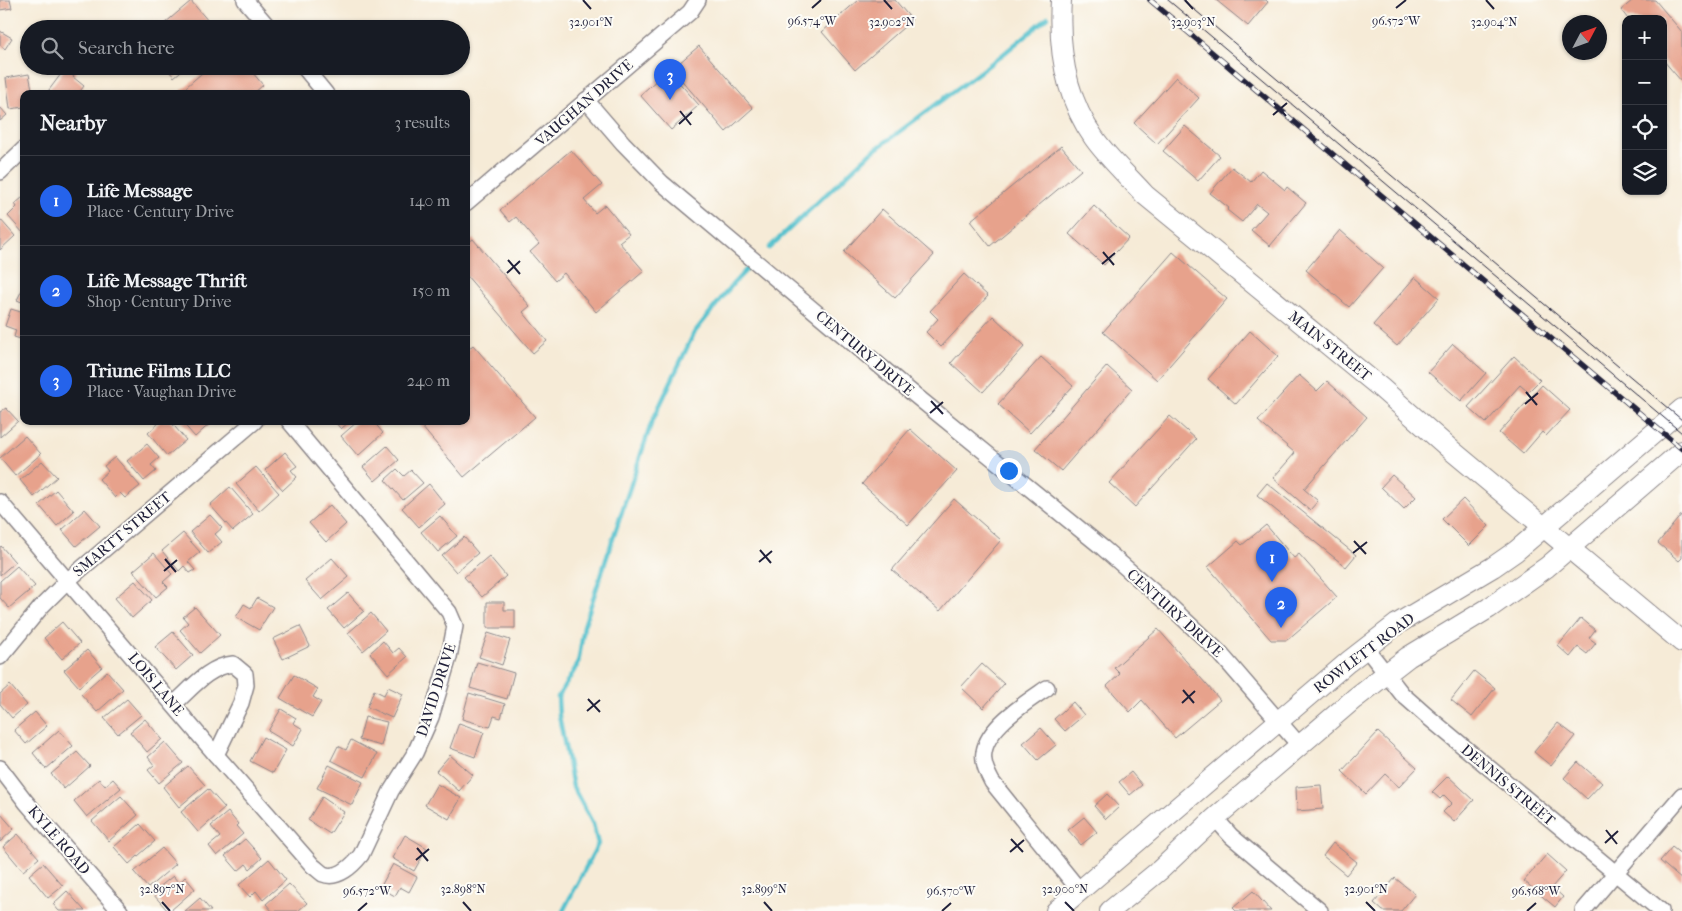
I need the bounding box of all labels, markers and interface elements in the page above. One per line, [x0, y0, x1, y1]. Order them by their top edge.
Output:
text: 96.574°W [788, 14, 837, 28]
text: 96.572°W [1372, 14, 1421, 28]
text: 32.901°N [569, 15, 613, 29]
text: 32.902°N [869, 15, 915, 29]
text: 32.903°N [1171, 15, 1215, 29]
text: 32.904°N [1471, 15, 1517, 29]
north arrow [1562, 15, 1607, 60]
map controls [1622, 15, 1667, 195]
button: + [1622, 15, 1667, 60]
search box [20, 20, 470, 75]
icon: search [38, 34, 66, 62]
text: Search here [78, 37, 174, 59]
street label: VAUGHAN DRIVE [531, 56, 637, 151]
pin: 3 [654, 59, 686, 100]
button: − [1622, 60, 1667, 105]
button: locate [1622, 105, 1667, 150]
text: Nearby [40, 111, 106, 135]
text: 3 results [394, 113, 450, 132]
button: layers [1622, 150, 1667, 195]
text: Life Message [87, 180, 192, 202]
text: 1 [53, 191, 59, 210]
text: 140 m [409, 191, 450, 210]
text: Place · Century Drive [87, 202, 234, 221]
text: Life Message Thrift [87, 270, 247, 292]
text: 2 [52, 281, 60, 300]
text: 150 m [412, 281, 450, 300]
text: Shop · Century Drive [87, 292, 232, 311]
street label: CENTURY DRIVE [812, 307, 918, 399]
street label: MAIN STREET [1285, 307, 1376, 385]
text: Triune Films LLC [87, 360, 231, 382]
text: 3 [53, 371, 59, 390]
text: 240 m [407, 371, 450, 390]
text: Place · Vaughan Drive [87, 382, 236, 401]
your location [996, 458, 1022, 484]
street label: SMARTT STREET [69, 487, 175, 580]
pin: 1 [1256, 541, 1288, 582]
street label: CENTURY DRIVE [1123, 565, 1227, 661]
pin: 2 [1265, 587, 1297, 628]
street label: ROWLETT ROAD [1310, 609, 1418, 697]
street label: DAVID DRIVE [412, 641, 460, 739]
street label: LOIS LANE [124, 649, 188, 719]
street label: DENNIS STREET [1457, 740, 1559, 830]
street label: KYLE ROAD [24, 802, 94, 878]
text: 32.897°N [140, 882, 185, 896]
text: 32.898°N [440, 882, 486, 896]
text: 32.899°N [741, 882, 787, 896]
text: 32.900°N [1042, 882, 1088, 896]
text: 32.901°N [1344, 882, 1388, 896]
text: 96.572°W [343, 884, 392, 898]
text: 96.570°W [927, 884, 976, 898]
text: 96.568°W [1512, 884, 1561, 898]

